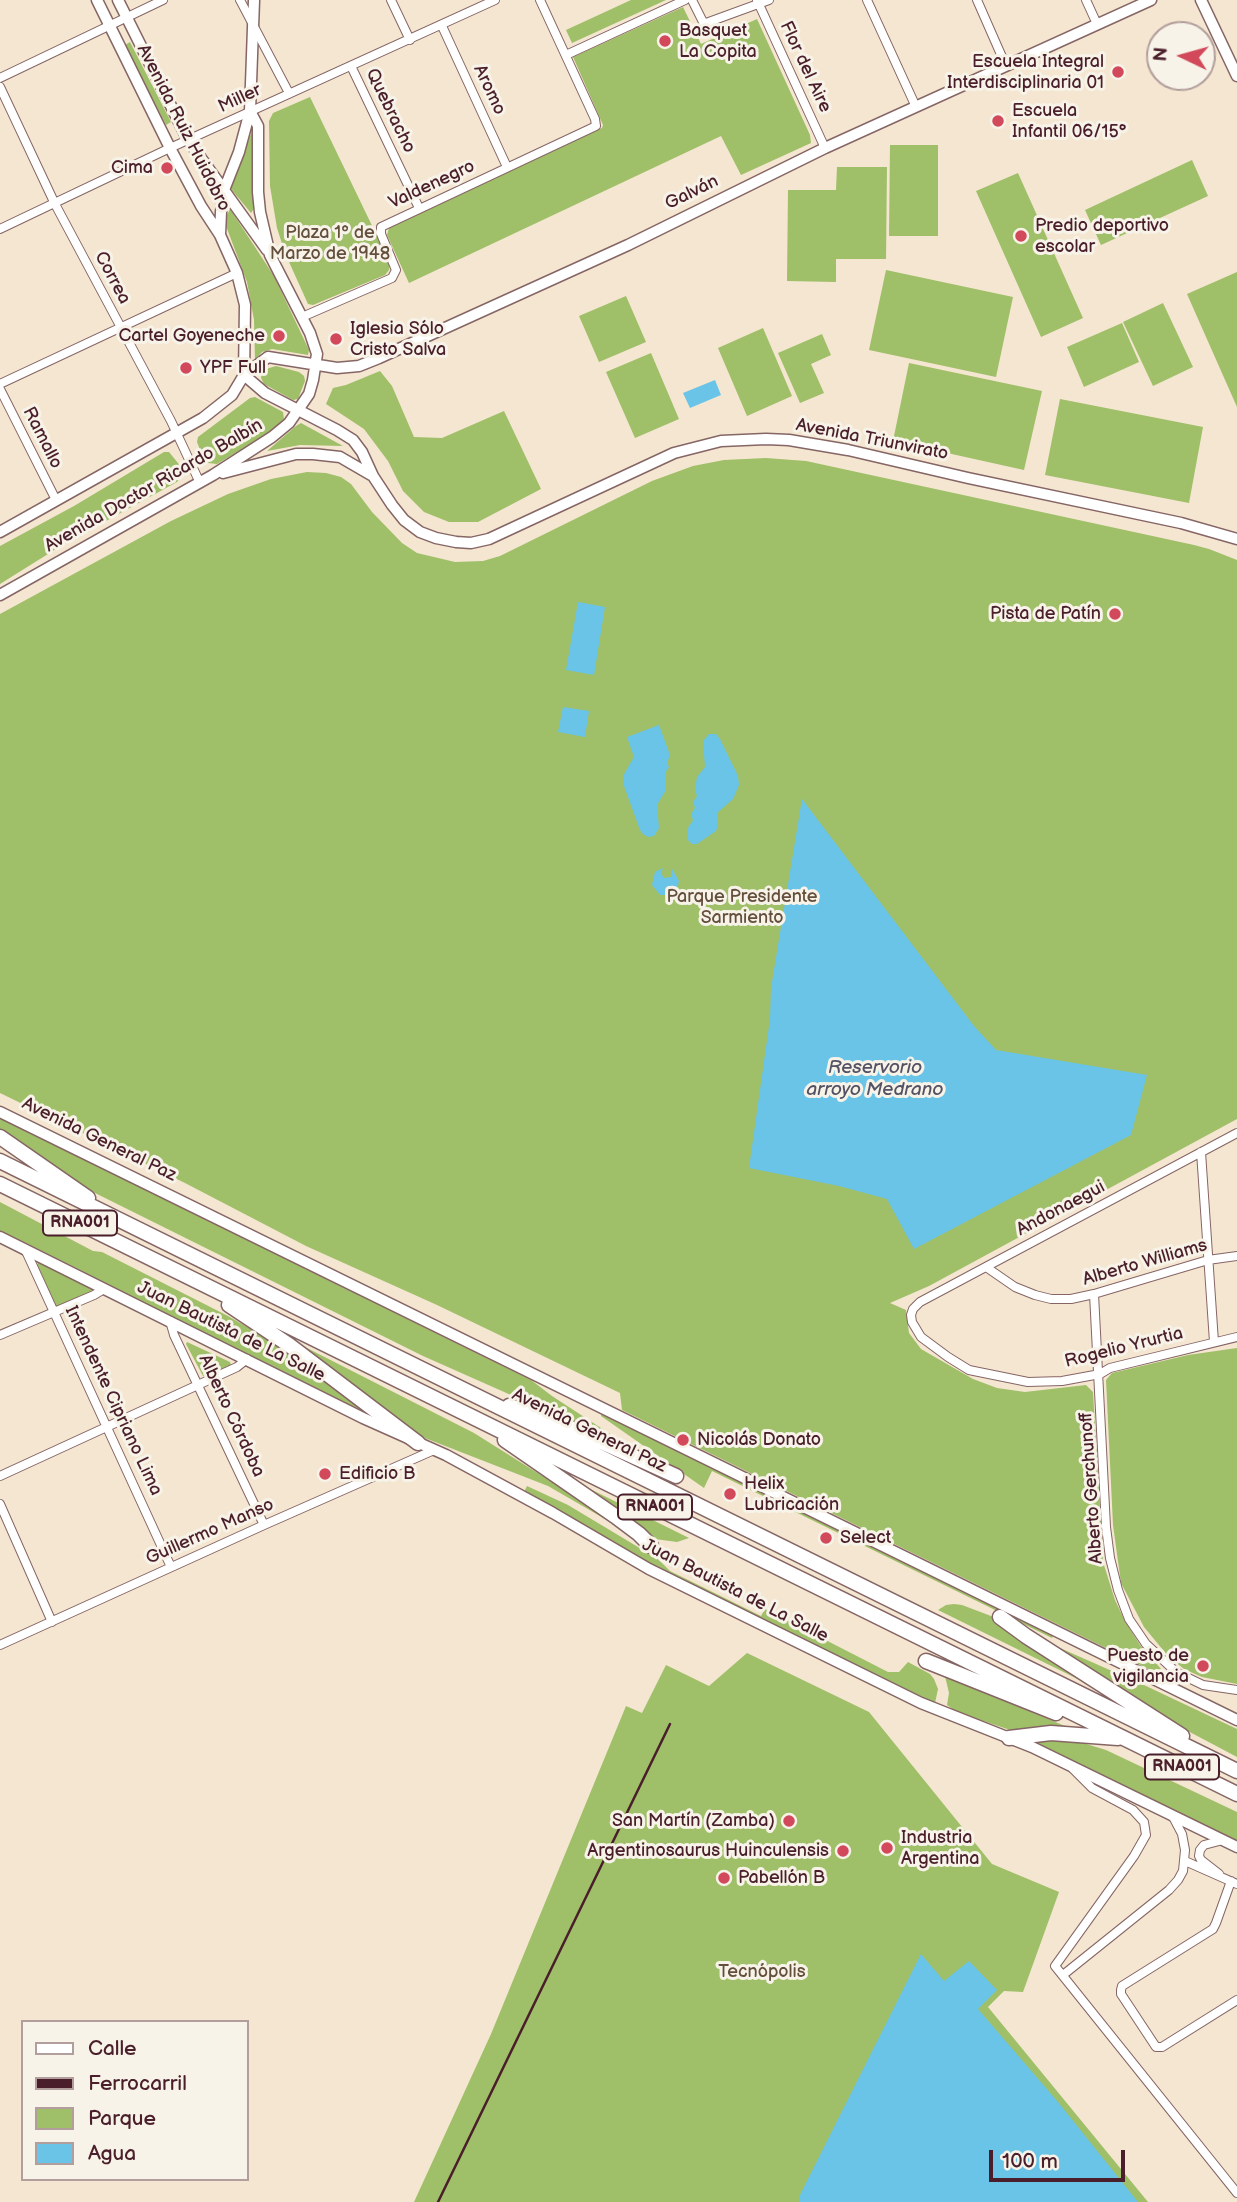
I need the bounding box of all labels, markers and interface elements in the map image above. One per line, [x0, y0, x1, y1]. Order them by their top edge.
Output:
street label: Flor del Aire [774, 18, 836, 116]
place label: Basquet La Copita [679, 20, 757, 62]
north arrow [1146, 21, 1216, 91]
marker: Basquet La Copita [657, 33, 673, 49]
street label: Avenida Ruiz Huidobro [132, 41, 234, 215]
text: N [1149, 46, 1174, 62]
place label: Escuela Integral Interdisciplinaria 01 [947, 51, 1104, 94]
street label: Aromo [468, 62, 510, 118]
marker: Escuela Integral Interdisciplinaria 01 [1110, 64, 1126, 80]
street label: Quebracho [360, 65, 420, 157]
street label: Miller [215, 80, 265, 118]
place label: Escuela Infantil 06/15° [1012, 100, 1127, 142]
marker: Escuela Infantil 06/15° [990, 113, 1006, 129]
street label: Valdenegro [386, 156, 478, 214]
place label: Cima [111, 157, 153, 179]
marker: Cima [159, 160, 175, 176]
street label: Galván [662, 171, 722, 215]
place label: Predio deportivo escolar [1035, 215, 1169, 258]
park label: Plaza 1º de Marzo de 1948 [270, 222, 390, 264]
marker: Predio deportivo escolar [1013, 228, 1029, 244]
street label: Correa [89, 248, 135, 308]
place label: Iglesia Sólo Cristo Salva [350, 318, 446, 360]
place label: Cartel Goyeneche [119, 325, 265, 347]
marker: Cartel Goyeneche [271, 328, 287, 344]
marker: Iglesia Sólo Cristo Salva [328, 331, 344, 347]
place label: YPF Full [200, 357, 266, 379]
marker: YPF Full [178, 360, 194, 376]
street label: Ramallo [17, 404, 67, 472]
street label: Avenida Doctor Ricardo Balbín [41, 415, 267, 557]
street label: Avenida Triunvirato [794, 415, 950, 465]
place label: Pista de Patín [990, 603, 1101, 625]
marker: Pista de Patín [1107, 606, 1123, 622]
park label: Parque Presidente Sarmiento [666, 886, 818, 928]
water label: Reservorio arroyo Medrano [807, 1057, 943, 1101]
street label: Avenida General Paz [18, 1093, 180, 1187]
street label: Andonaegui [1013, 1177, 1109, 1241]
road number: RNA001 [43, 1210, 117, 1236]
street label: Alberto Williams [1080, 1235, 1210, 1291]
street label: Juan Bautista de La Salle [134, 1277, 328, 1387]
street label: Intendente Cipriano Lima [60, 1303, 166, 1499]
street label: Rogelio Yrurtia [1063, 1323, 1185, 1373]
street label: Alberto Córdoba [193, 1351, 269, 1481]
street label: Avenida General Paz [508, 1384, 670, 1478]
street label: Alberto Gerchunoff [1076, 1411, 1108, 1565]
place label: Nicolás Donato [697, 1429, 821, 1451]
marker: Nicolás Donato [675, 1432, 691, 1448]
place label: Edificio B [339, 1463, 415, 1485]
marker: Edificio B [317, 1466, 333, 1482]
place label: Helix Lubricación [744, 1473, 839, 1516]
marker: Helix Lubricación [722, 1486, 738, 1502]
street label: Guillermo Manso [143, 1494, 277, 1570]
road number: RNA001 [618, 1494, 692, 1520]
place label: Select [840, 1527, 891, 1549]
marker: Select [818, 1530, 834, 1546]
street label: Juan Bautista de La Salle [638, 1535, 832, 1647]
place label: Puesto de vigilancia [1107, 1645, 1189, 1688]
marker: Puesto de vigilancia [1195, 1658, 1211, 1674]
road number: RNA001 [1145, 1754, 1219, 1779]
place label: San Martín (Zamba) [612, 1810, 775, 1832]
marker: San Martín (Zamba) [781, 1813, 797, 1829]
place label: Industria Argentina [901, 1827, 979, 1870]
place label: Argentinosaurus Huinculensis [587, 1840, 829, 1862]
marker: Industria Argentina [879, 1840, 895, 1856]
marker: Argentinosaurus Huinculensis [835, 1843, 851, 1859]
place label: Pabellón B [738, 1867, 825, 1889]
marker: Pabellón B [716, 1870, 732, 1886]
park label: Tecnópolis [718, 1961, 806, 1983]
legend [21, 2020, 248, 2181]
text: Calle [88, 2036, 137, 2061]
text: Ferrocarril [88, 2071, 187, 2096]
text: Parque [88, 2106, 156, 2131]
scale bar [992, 2136, 1128, 2180]
text: Agua [88, 2141, 136, 2166]
text: 100 m [1002, 2149, 1058, 2174]

